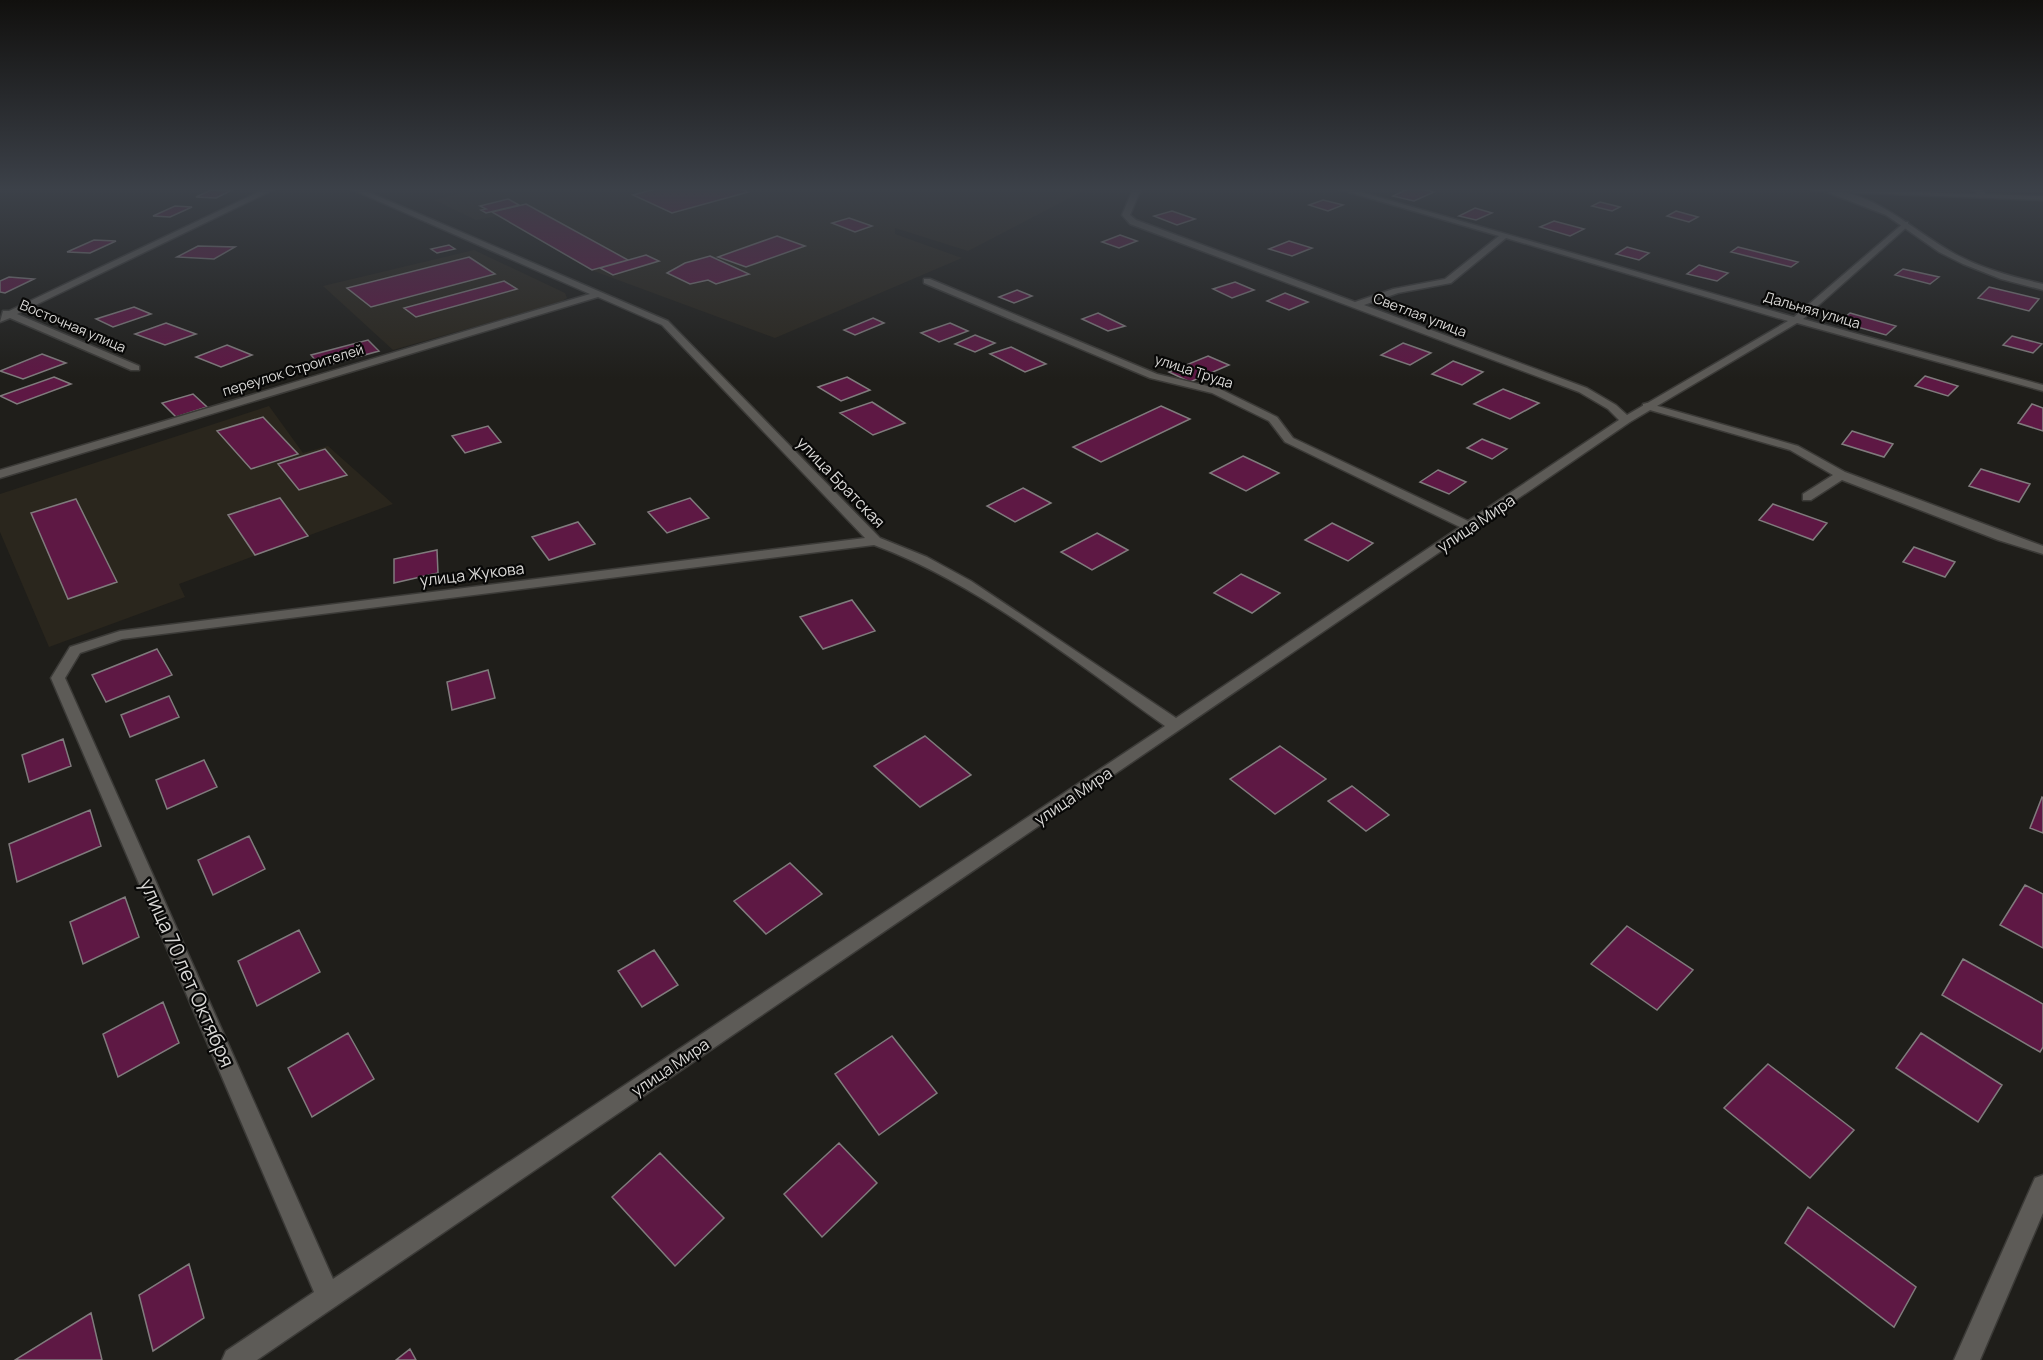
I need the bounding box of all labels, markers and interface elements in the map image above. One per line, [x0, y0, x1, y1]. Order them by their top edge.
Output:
street label: Дальняя улица [1762, 287, 1863, 332]
street label: Светлая улица [1371, 288, 1470, 341]
street label: Восточная улица [17, 295, 129, 356]
street label: переулок Строителей [220, 339, 366, 400]
street label: улица Труда [1153, 349, 1236, 392]
street label: улица Братская [792, 432, 890, 532]
street label: улица Мира [1433, 489, 1519, 557]
street label: улица Жукова [419, 557, 525, 591]
street label: улица Мира [1030, 762, 1116, 830]
street label: улица 70 лет Октября [134, 874, 241, 1071]
street label: улица Мира [627, 1033, 713, 1101]

